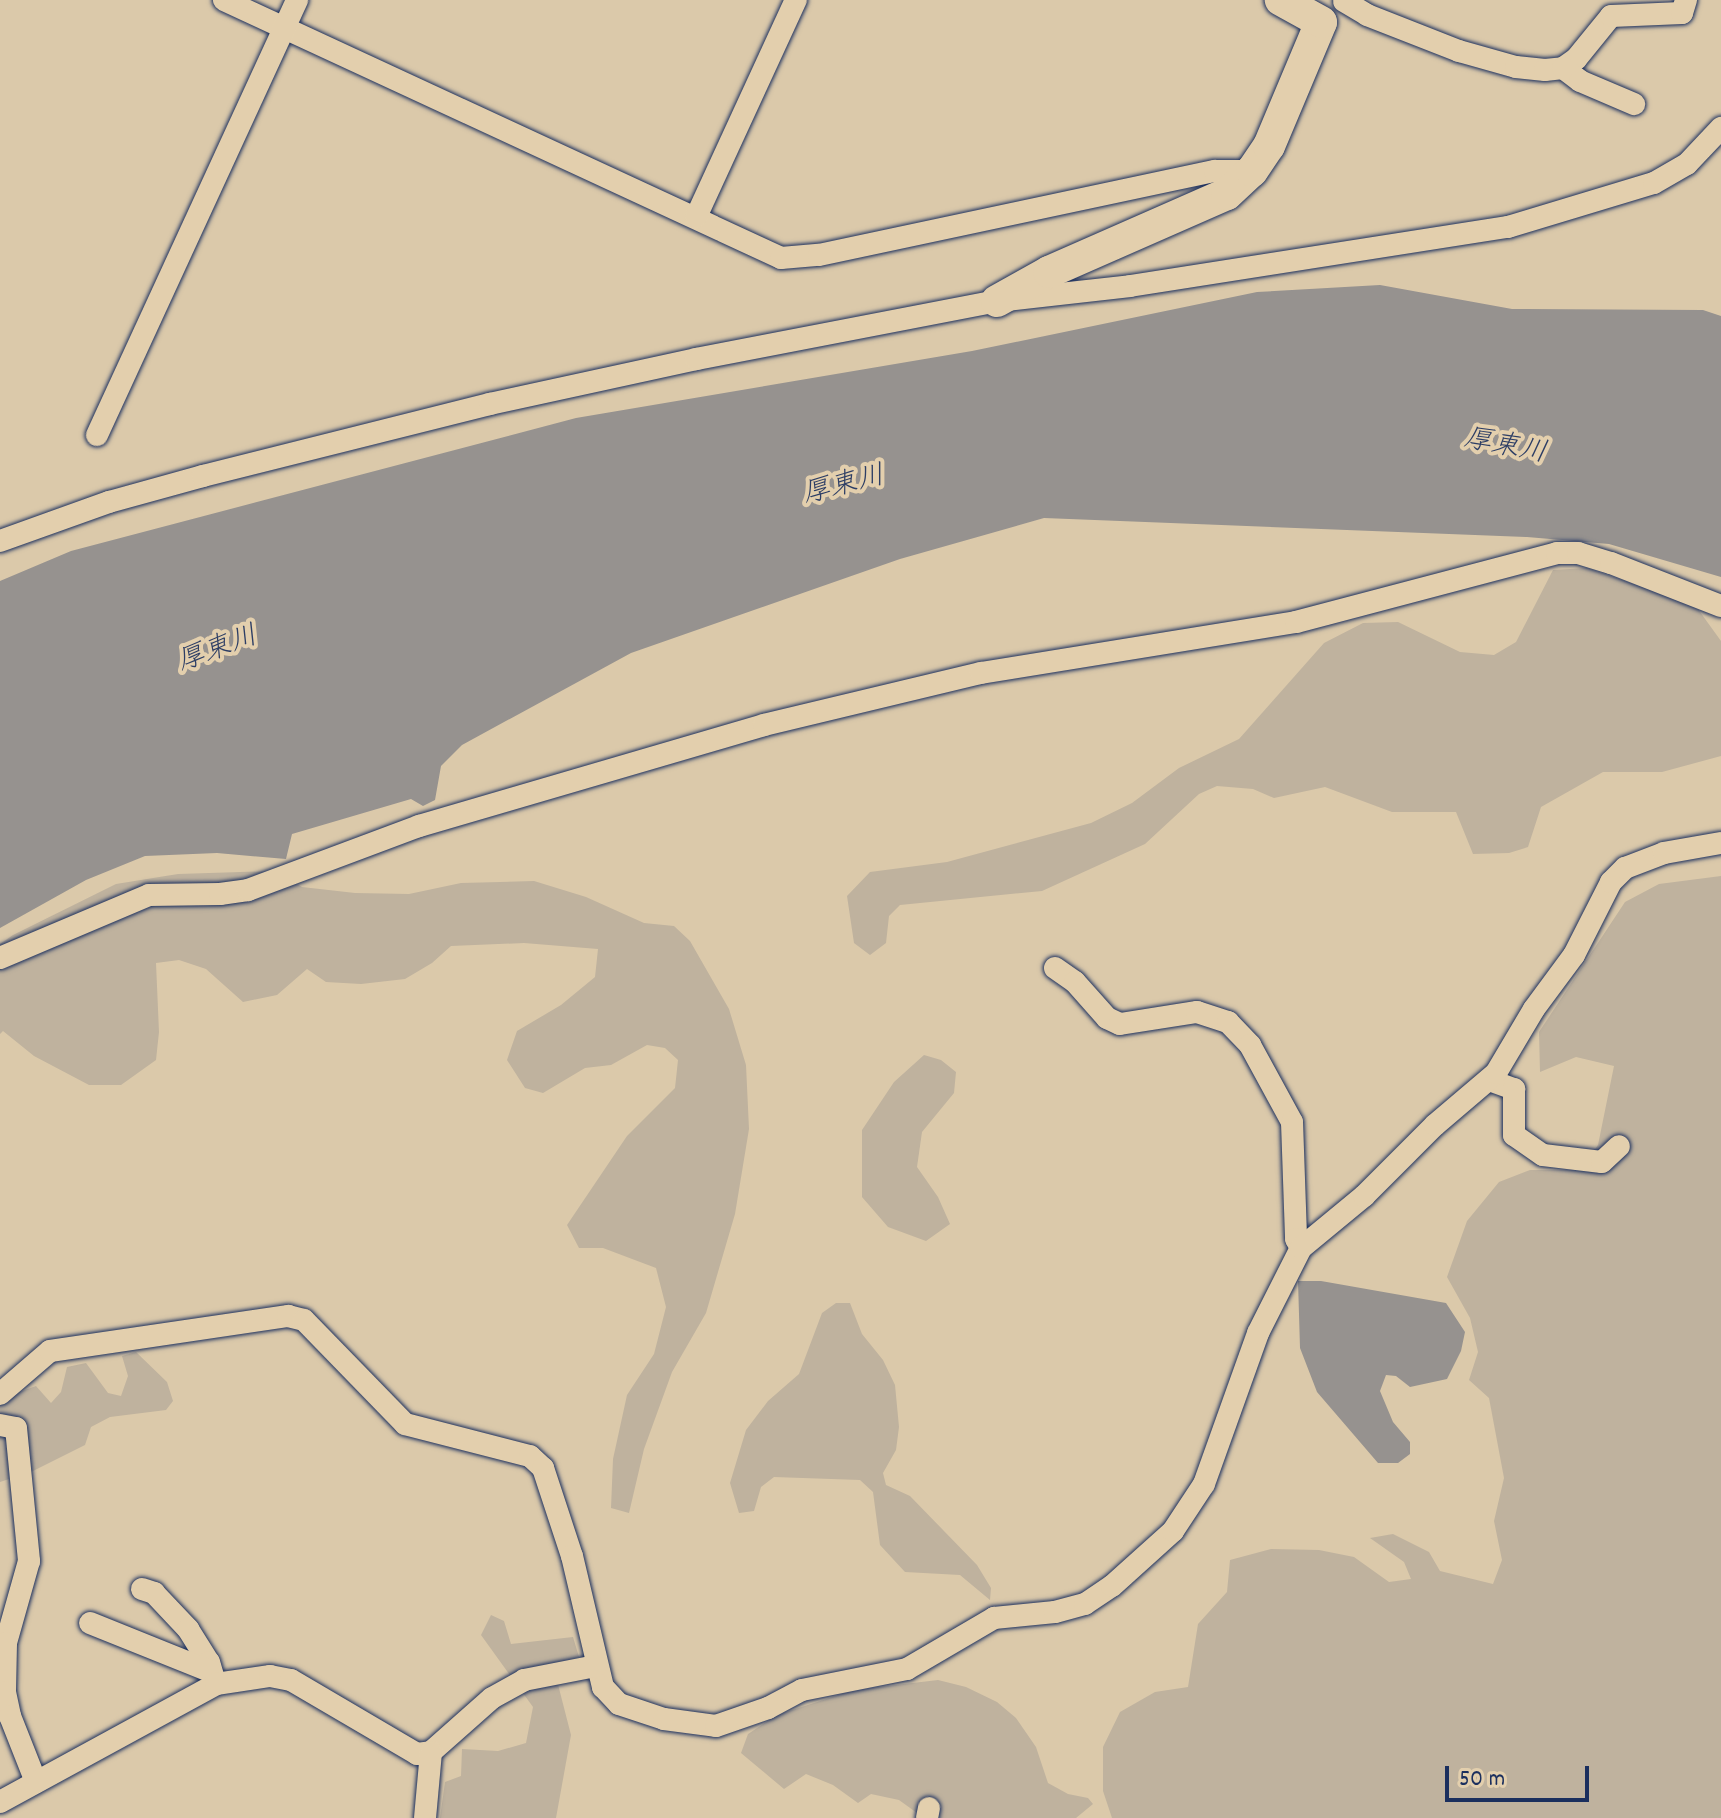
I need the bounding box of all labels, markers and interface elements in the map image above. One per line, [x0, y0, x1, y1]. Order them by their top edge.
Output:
water label: 厚東川 [1461, 423, 1549, 473]
water label: 厚東川 [799, 461, 889, 513]
water label: 厚東川 [173, 621, 263, 681]
scale bar [1449, 1750, 1593, 1800]
text: 50 m [1459, 1763, 1505, 1797]

